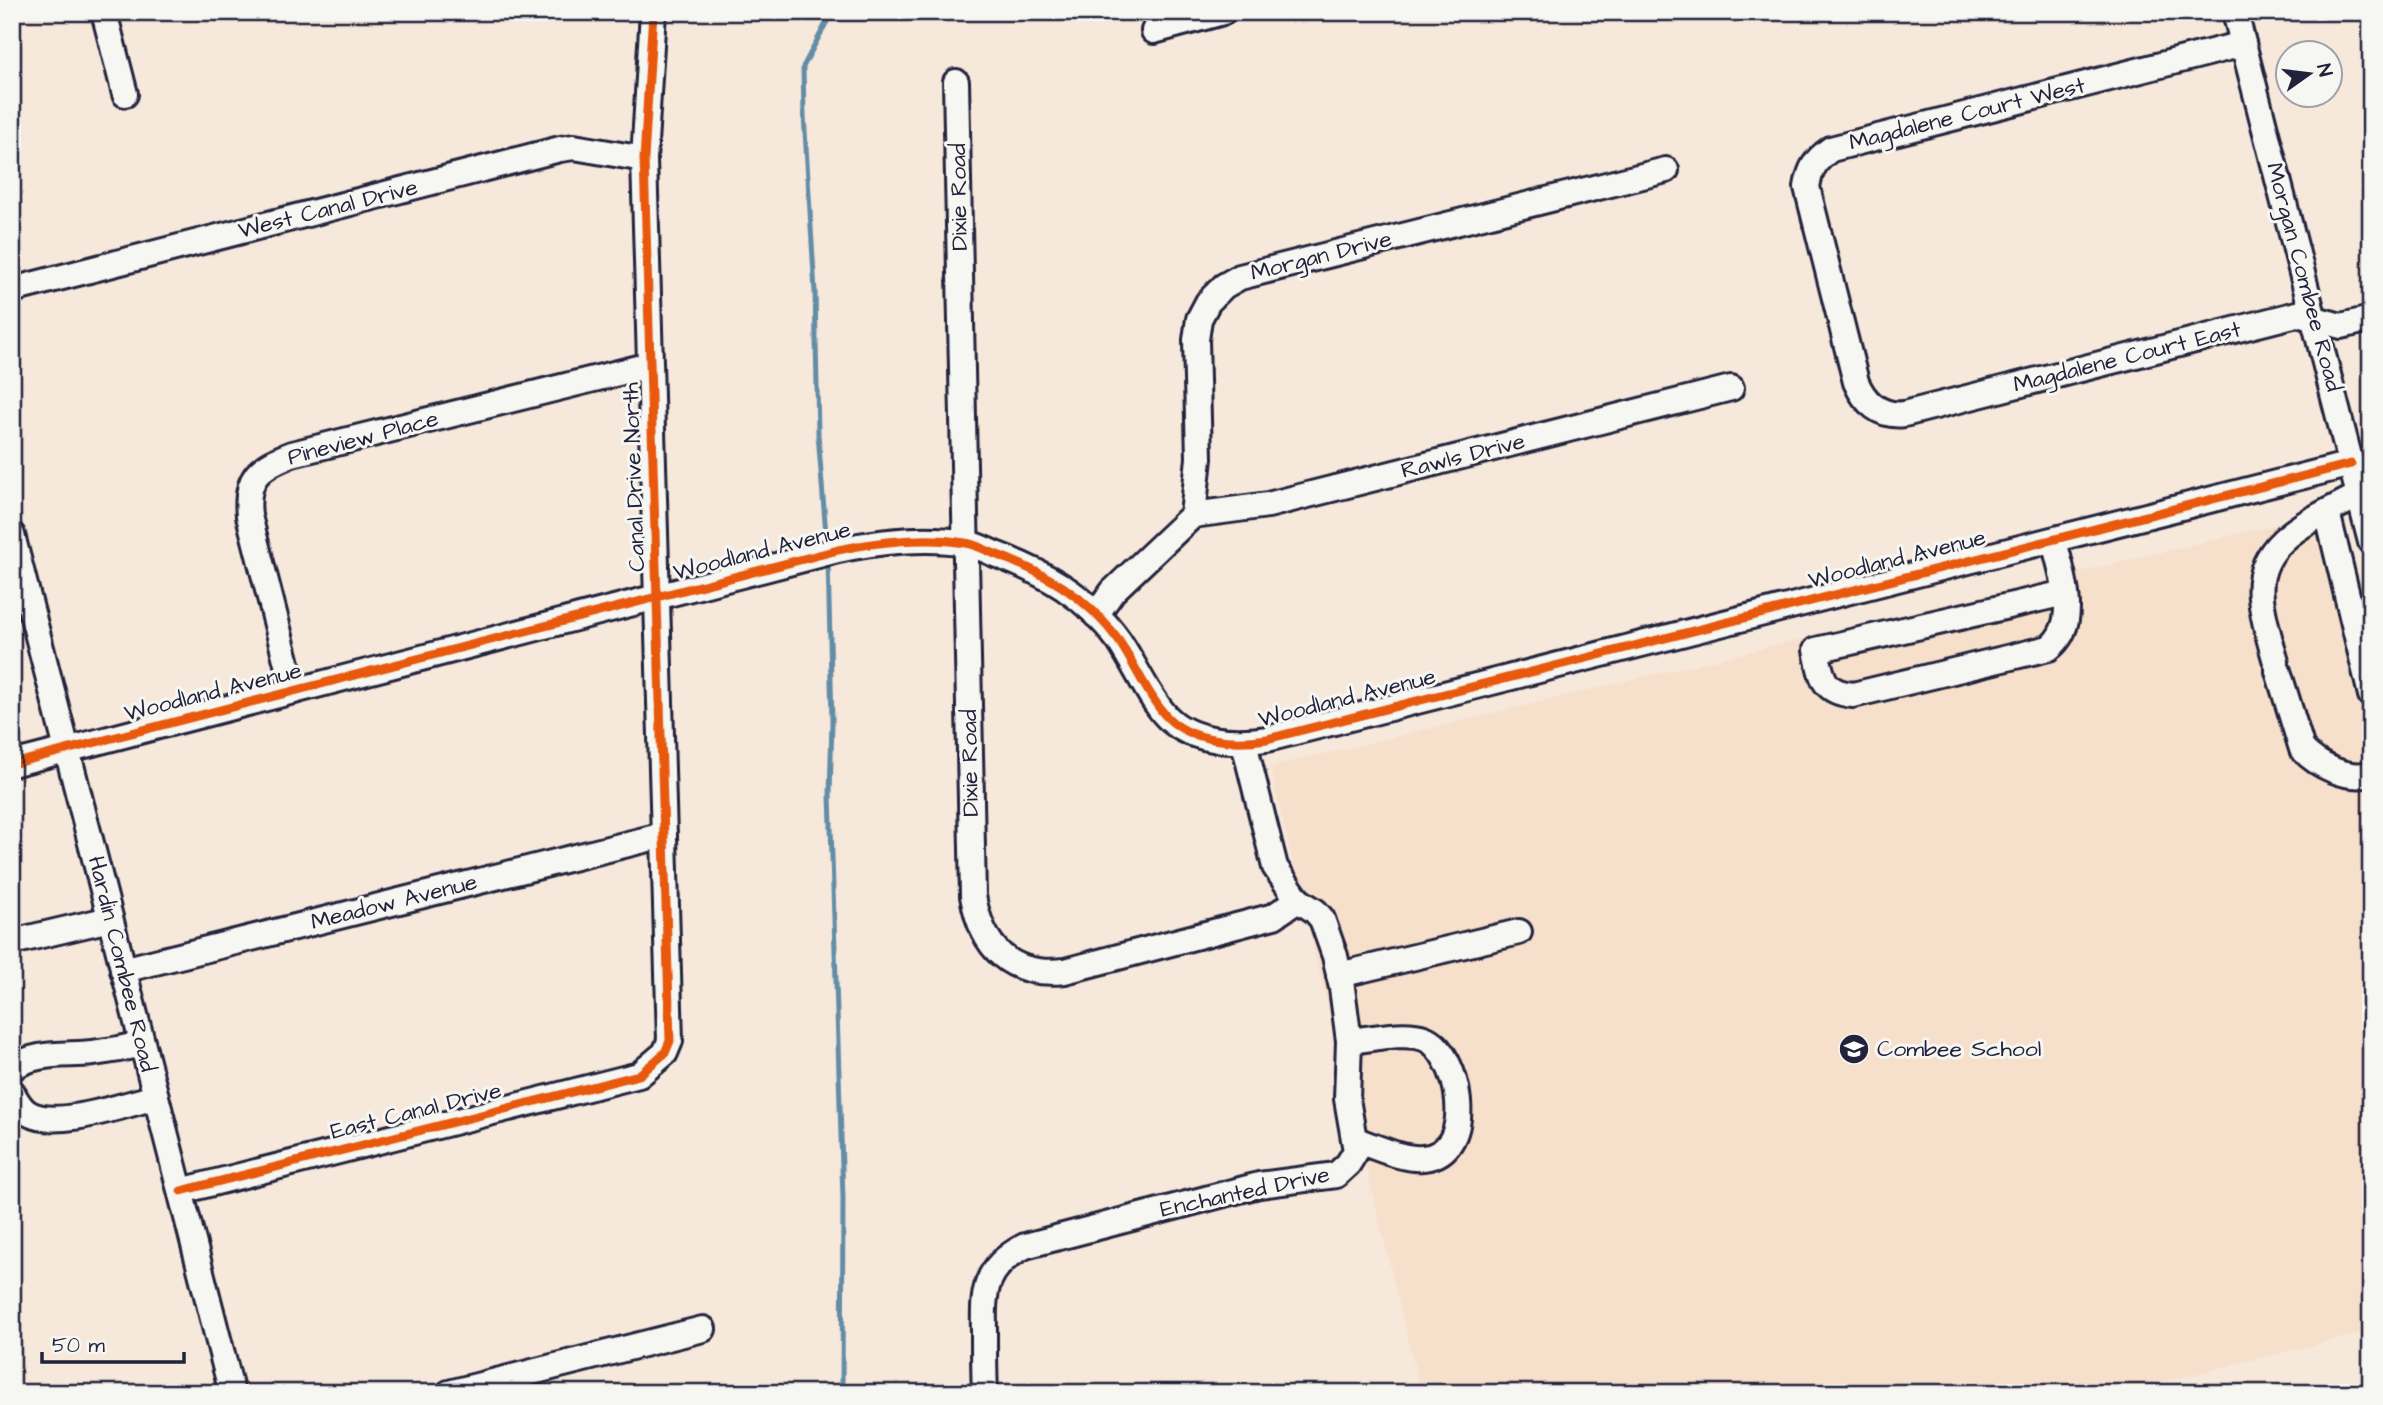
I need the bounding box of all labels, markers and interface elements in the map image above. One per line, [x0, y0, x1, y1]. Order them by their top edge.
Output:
north arrow [2274, 38, 2344, 108]
text: N [2309, 61, 2339, 79]
street label: Magdalene Court West [1846, 69, 2089, 160]
street label: Dixie Road [942, 143, 976, 251]
street label: Morgan Combee Road [2257, 159, 2350, 396]
street label: West Canal Drive [235, 171, 421, 247]
street label: Morgan Drive [1247, 223, 1395, 290]
street label: Magdalene Court East [2010, 313, 2245, 402]
street label: Canal Drive North [615, 381, 653, 572]
street label: Pineview Place [284, 403, 442, 473]
street label: Rawls Drive [1398, 425, 1528, 487]
street label: Woodland Avenue [670, 513, 854, 589]
street label: Woodland Avenue [1805, 521, 1989, 597]
street label: Woodland Avenue [121, 654, 305, 730]
street label: Woodland Avenue [1255, 660, 1439, 736]
street label: Dixie Road [953, 709, 987, 817]
street label: Hardin Combee Road [80, 853, 164, 1075]
street label: Meadow Avenue [307, 866, 481, 938]
school or university icon: Combee School [1837, 1032, 1871, 1066]
place label: Combee School [1877, 1033, 2041, 1065]
street label: East Canal Drive [327, 1074, 505, 1148]
street label: Enchanted Drive [1157, 1158, 1333, 1226]
scale bar [42, 1321, 184, 1365]
text: 50 m [52, 1331, 106, 1360]

